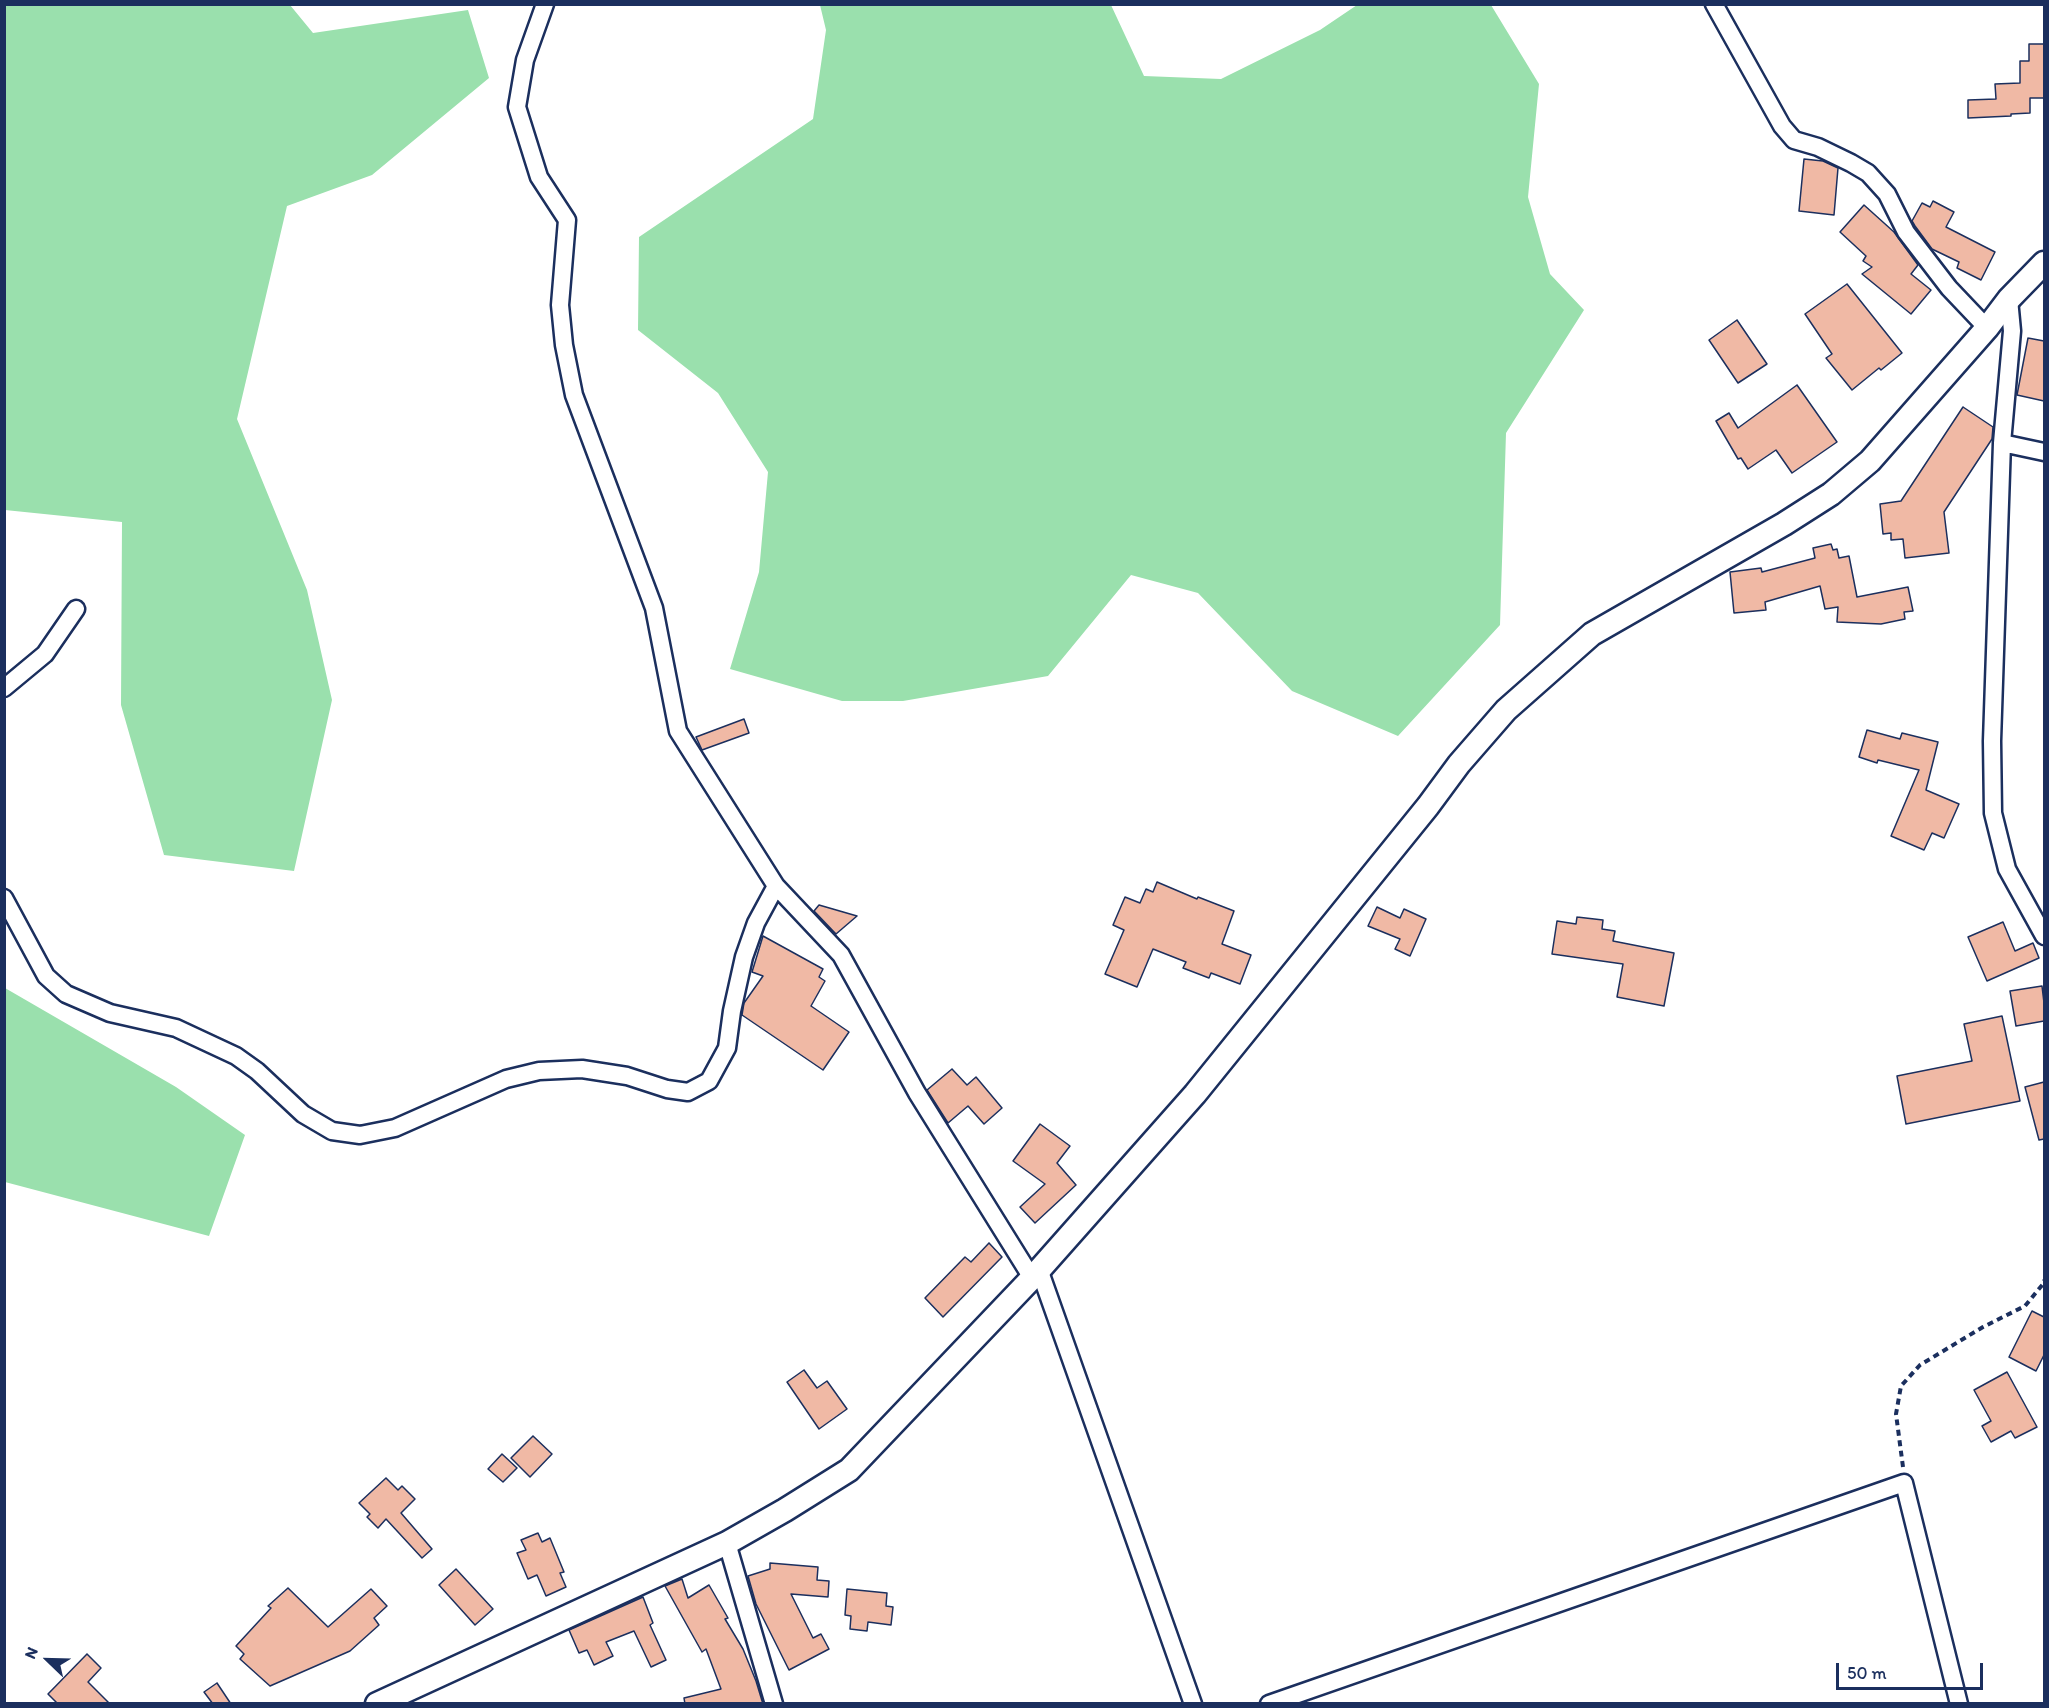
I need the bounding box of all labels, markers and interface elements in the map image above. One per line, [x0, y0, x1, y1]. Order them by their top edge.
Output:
north arrow [18, 1630, 78, 1690]
text: N [20, 1644, 42, 1661]
scale bar [1839, 1651, 1986, 1689]
text: 50 m [1847, 1662, 1887, 1684]

